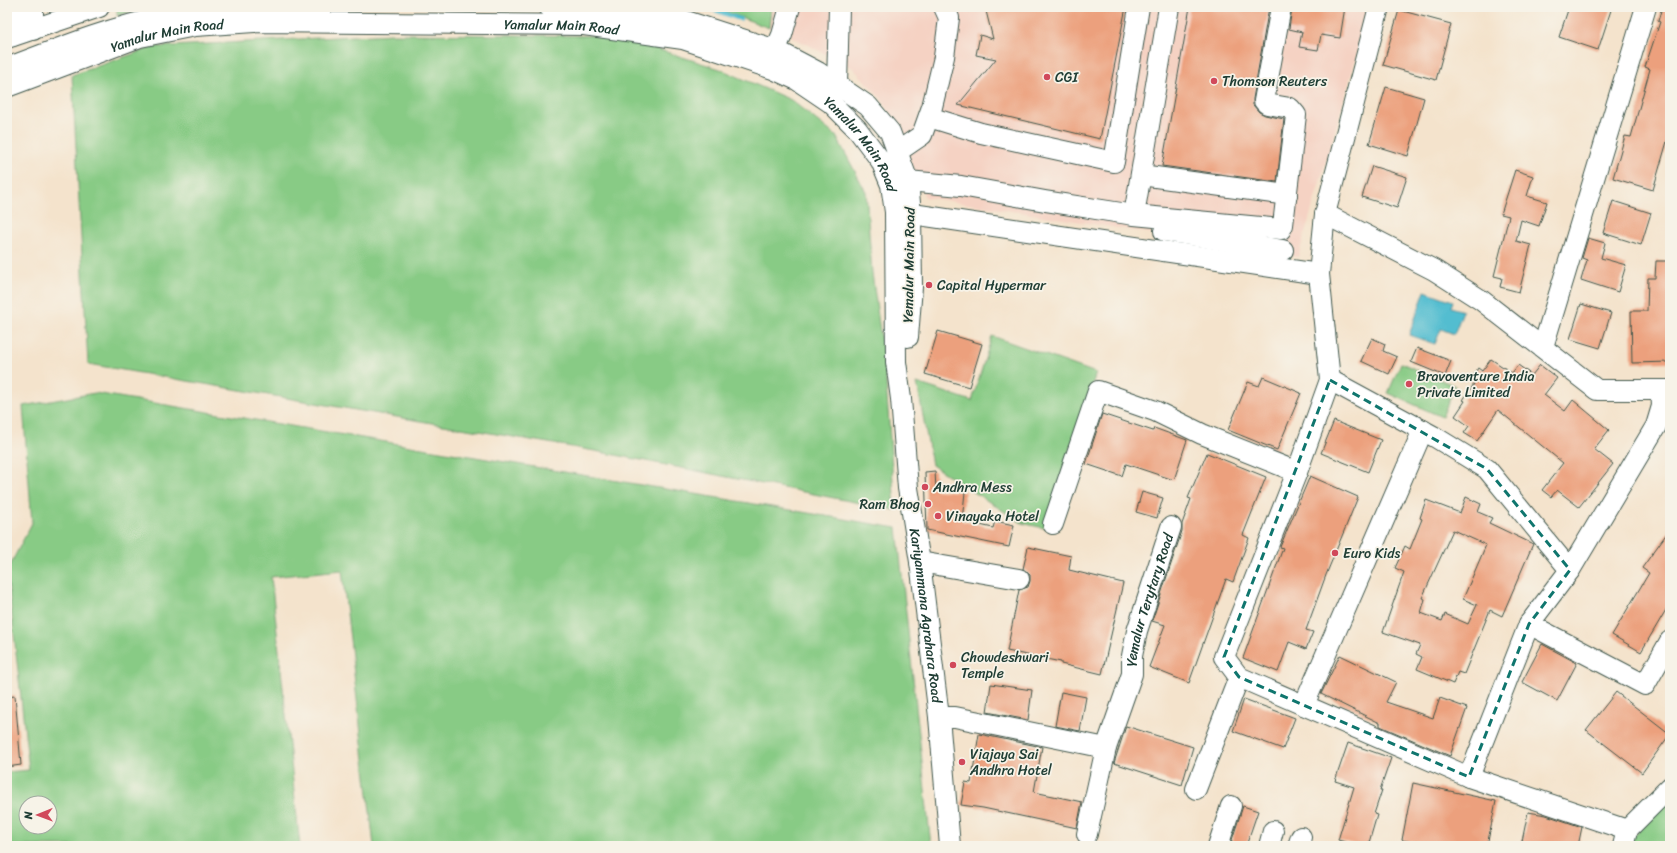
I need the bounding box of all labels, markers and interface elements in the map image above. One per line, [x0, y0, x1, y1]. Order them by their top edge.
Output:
street label: Yamalur Main Road [107, 11, 226, 60]
street label: Yamalur Main Road [504, 12, 622, 43]
place label: CGI [1055, 65, 1079, 90]
place label: Thomson Reuters [1222, 69, 1328, 94]
marker: CGI [1042, 72, 1052, 82]
marker: Thomson Reuters [1209, 76, 1219, 86]
street label: Yamalur Main Road [819, 89, 905, 195]
street label: Yemalur Main Road [895, 205, 923, 323]
place label: Capital Hypermar [937, 273, 1047, 298]
marker: Capital Hypermar [924, 280, 934, 290]
place label: Bravoventure India Private Limited [1417, 364, 1535, 405]
marker: Bravoventure India Private Limited [1404, 379, 1414, 389]
place label: Andhra Mess [932, 475, 1012, 500]
marker: Andhra Mess [920, 482, 930, 492]
place label: Ram Bhog [860, 492, 920, 517]
marker: Ram Bhog [923, 499, 933, 509]
place label: Vinayaka Hotel [946, 504, 1040, 529]
marker: Vinayaka Hotel [933, 511, 943, 521]
street label: Kariyammana Agrahara Road [902, 526, 950, 706]
street label: Yemalur Terytary Road [1120, 529, 1181, 667]
place label: Euro Kids [1343, 541, 1401, 566]
marker: Euro Kids [1330, 548, 1340, 558]
place label: Chowdeshwari Temple [961, 645, 1050, 686]
marker: Chowdeshwari Temple [948, 660, 958, 670]
place label: Viajaya Sai Andhra Hotel [969, 742, 1053, 783]
marker: Viajaya Sai Andhra Hotel [957, 757, 967, 767]
north arrow [18, 795, 58, 835]
text: N [19, 811, 38, 820]

